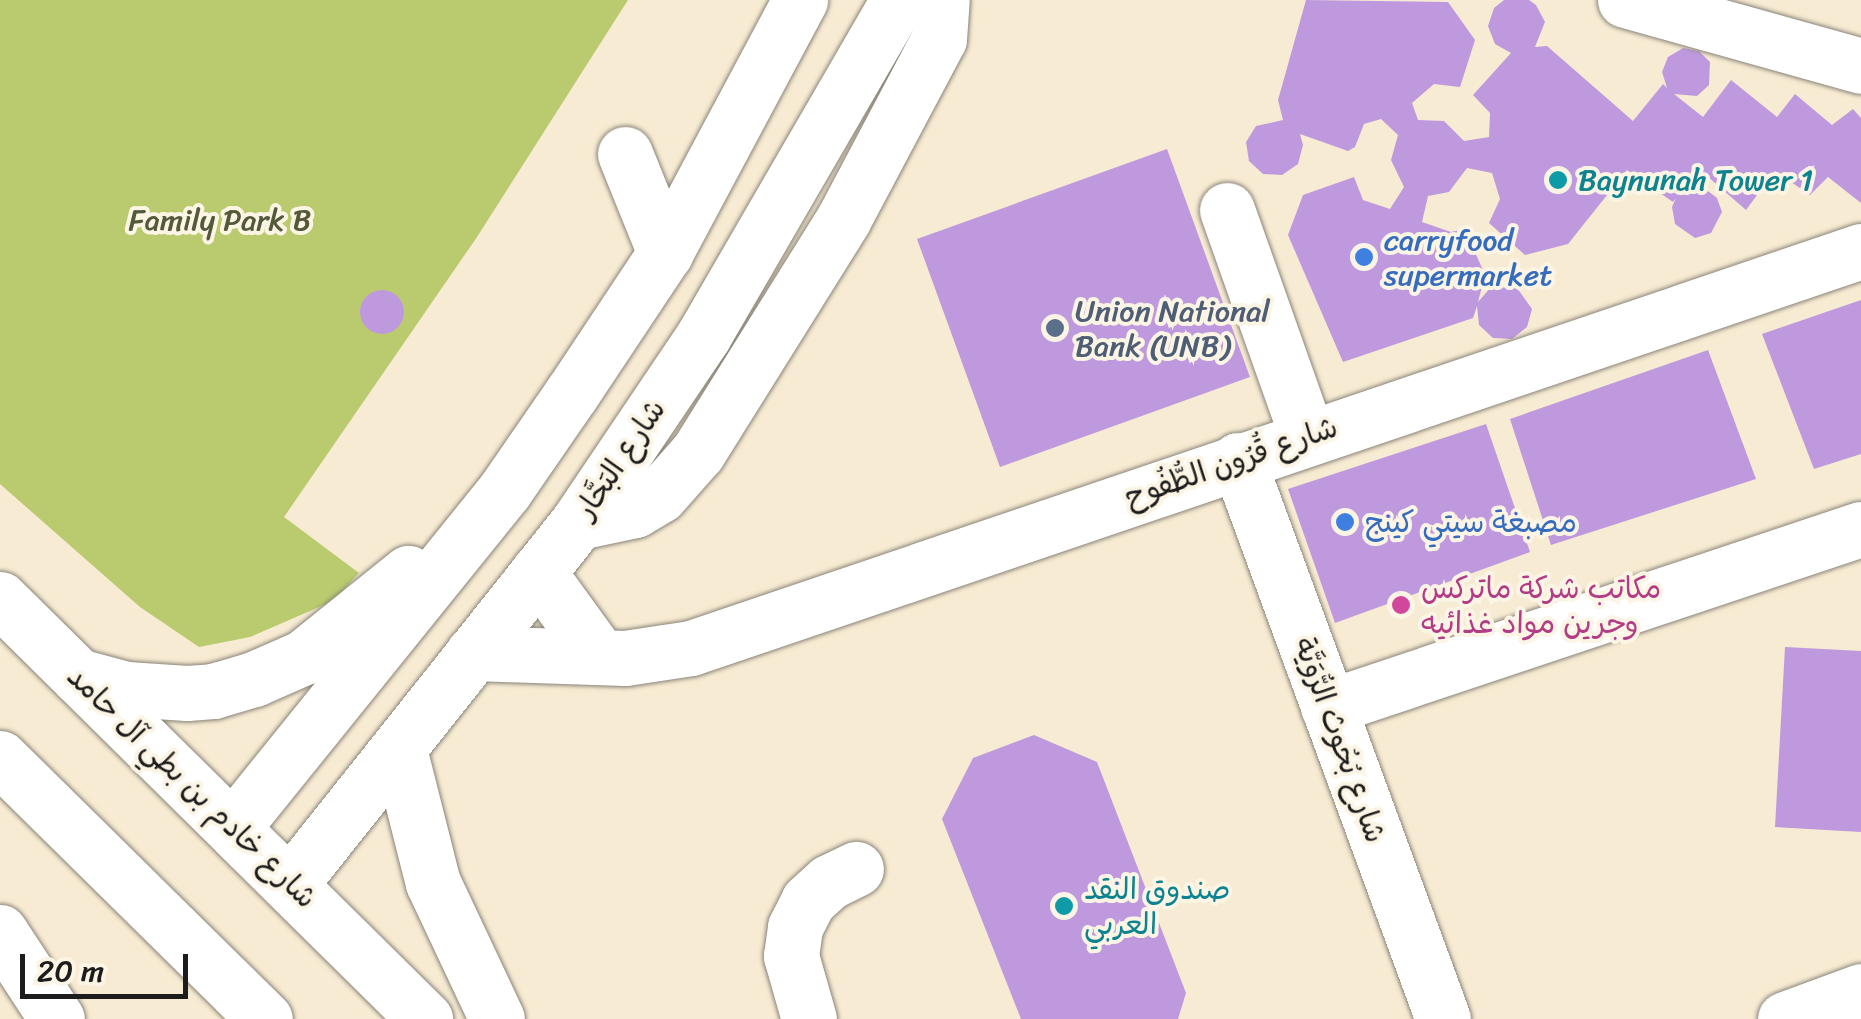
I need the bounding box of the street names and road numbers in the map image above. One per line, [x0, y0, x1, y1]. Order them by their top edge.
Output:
street label: شارع البَحَّار [567, 392, 673, 526]
street label: شارع قُرُون الطُّفُوح [1120, 409, 1342, 515]
street label: شارع بُحُوث الرُّوَيَّة [1286, 632, 1394, 848]
street label: شارع خادم بن بطي آل حامد [60, 658, 324, 916]

